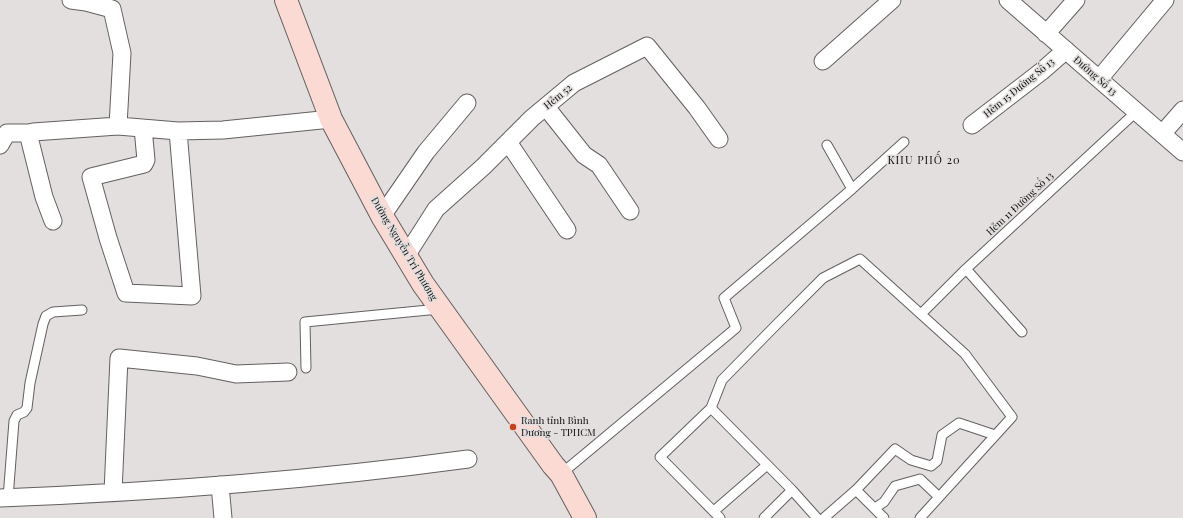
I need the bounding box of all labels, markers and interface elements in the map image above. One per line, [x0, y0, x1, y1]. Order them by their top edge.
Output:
street label: Đường Số 13 [1071, 54, 1119, 98]
street label: Hẻm 15 Đường Số 13 [981, 56, 1057, 120]
street label: Hẻm 52 [541, 82, 575, 112]
district label: KHU PHỐ 20 [887, 154, 961, 168]
street label: Hẻm 11 Đường Số 13 [984, 170, 1056, 238]
street label: Đường Nguyễn Tri Phương [368, 195, 440, 303]
place label: Ranh tỉnh Bình Dương - TPHCM [521, 415, 596, 438]
marker: Ranh tỉnh Bình Dương - TPHCM [508, 422, 518, 432]

